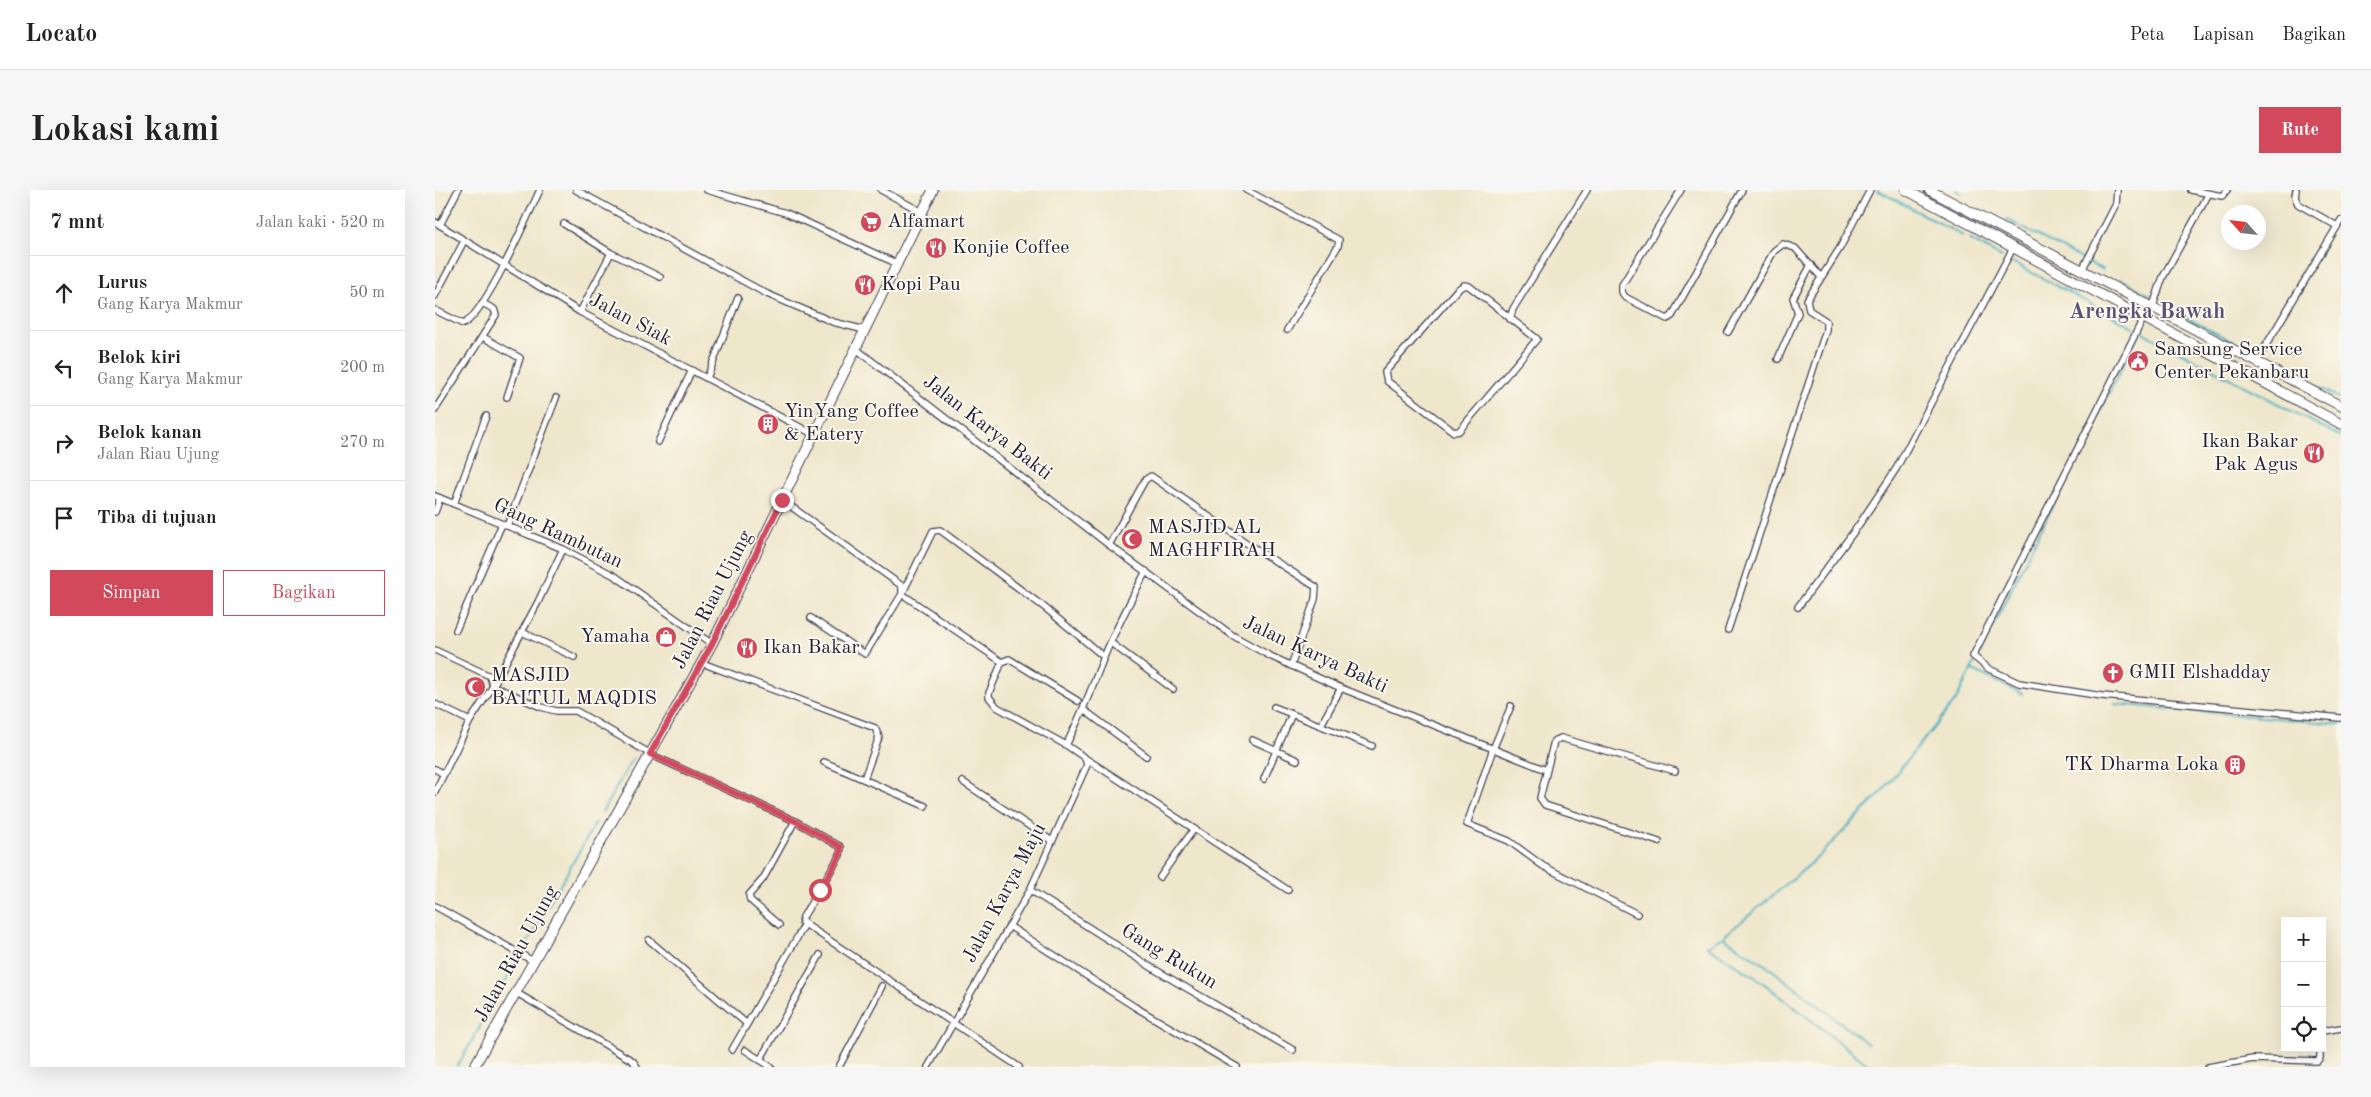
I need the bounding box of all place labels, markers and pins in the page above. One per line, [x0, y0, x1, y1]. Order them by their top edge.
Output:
supermarket icon: Alfamart [859, 210, 883, 234]
place label: Alfamart [887, 212, 965, 232]
restaurant icon: Konjie Coffee [924, 236, 948, 260]
place label: Konjie Coffee [952, 238, 1069, 258]
restaurant icon: Kopi Pau [853, 273, 877, 297]
place label: Kopi Pau [881, 275, 961, 295]
place label: Samsung Service Center Pekanbaru [2154, 340, 2310, 383]
public building icon: Samsung Service Center Pekanbaru [2126, 349, 2150, 373]
place label: YinYang Coffee & Eatery [784, 402, 919, 445]
building icon: YinYang Coffee & Eatery [756, 412, 780, 436]
place label: Ikan Bakar Pak Agus [2201, 432, 2298, 475]
restaurant icon: Ikan Bakar Pak Agus [2302, 441, 2326, 465]
place label: MASJID AL MAGHFIRAH [1148, 518, 1276, 561]
mosque icon: MASJID AL MAGHFIRAH [1120, 527, 1144, 551]
shop icon: Yamaha [654, 625, 678, 649]
place label: Yamaha [580, 627, 650, 647]
restaurant icon: Ikan Bakar [735, 636, 759, 660]
place label: Ikan Bakar [763, 638, 860, 658]
church icon: GMII Elshadday [2101, 661, 2125, 685]
place label: GMII Elshadday [2129, 663, 2272, 683]
place label: MASJID BAITUL MAQDIS [491, 666, 657, 709]
mosque icon: MASJID BAITUL MAQDIS [463, 675, 487, 699]
building icon: TK Dharma Loka [2223, 753, 2247, 777]
place label: TK Dharma Loka [2064, 755, 2219, 775]

